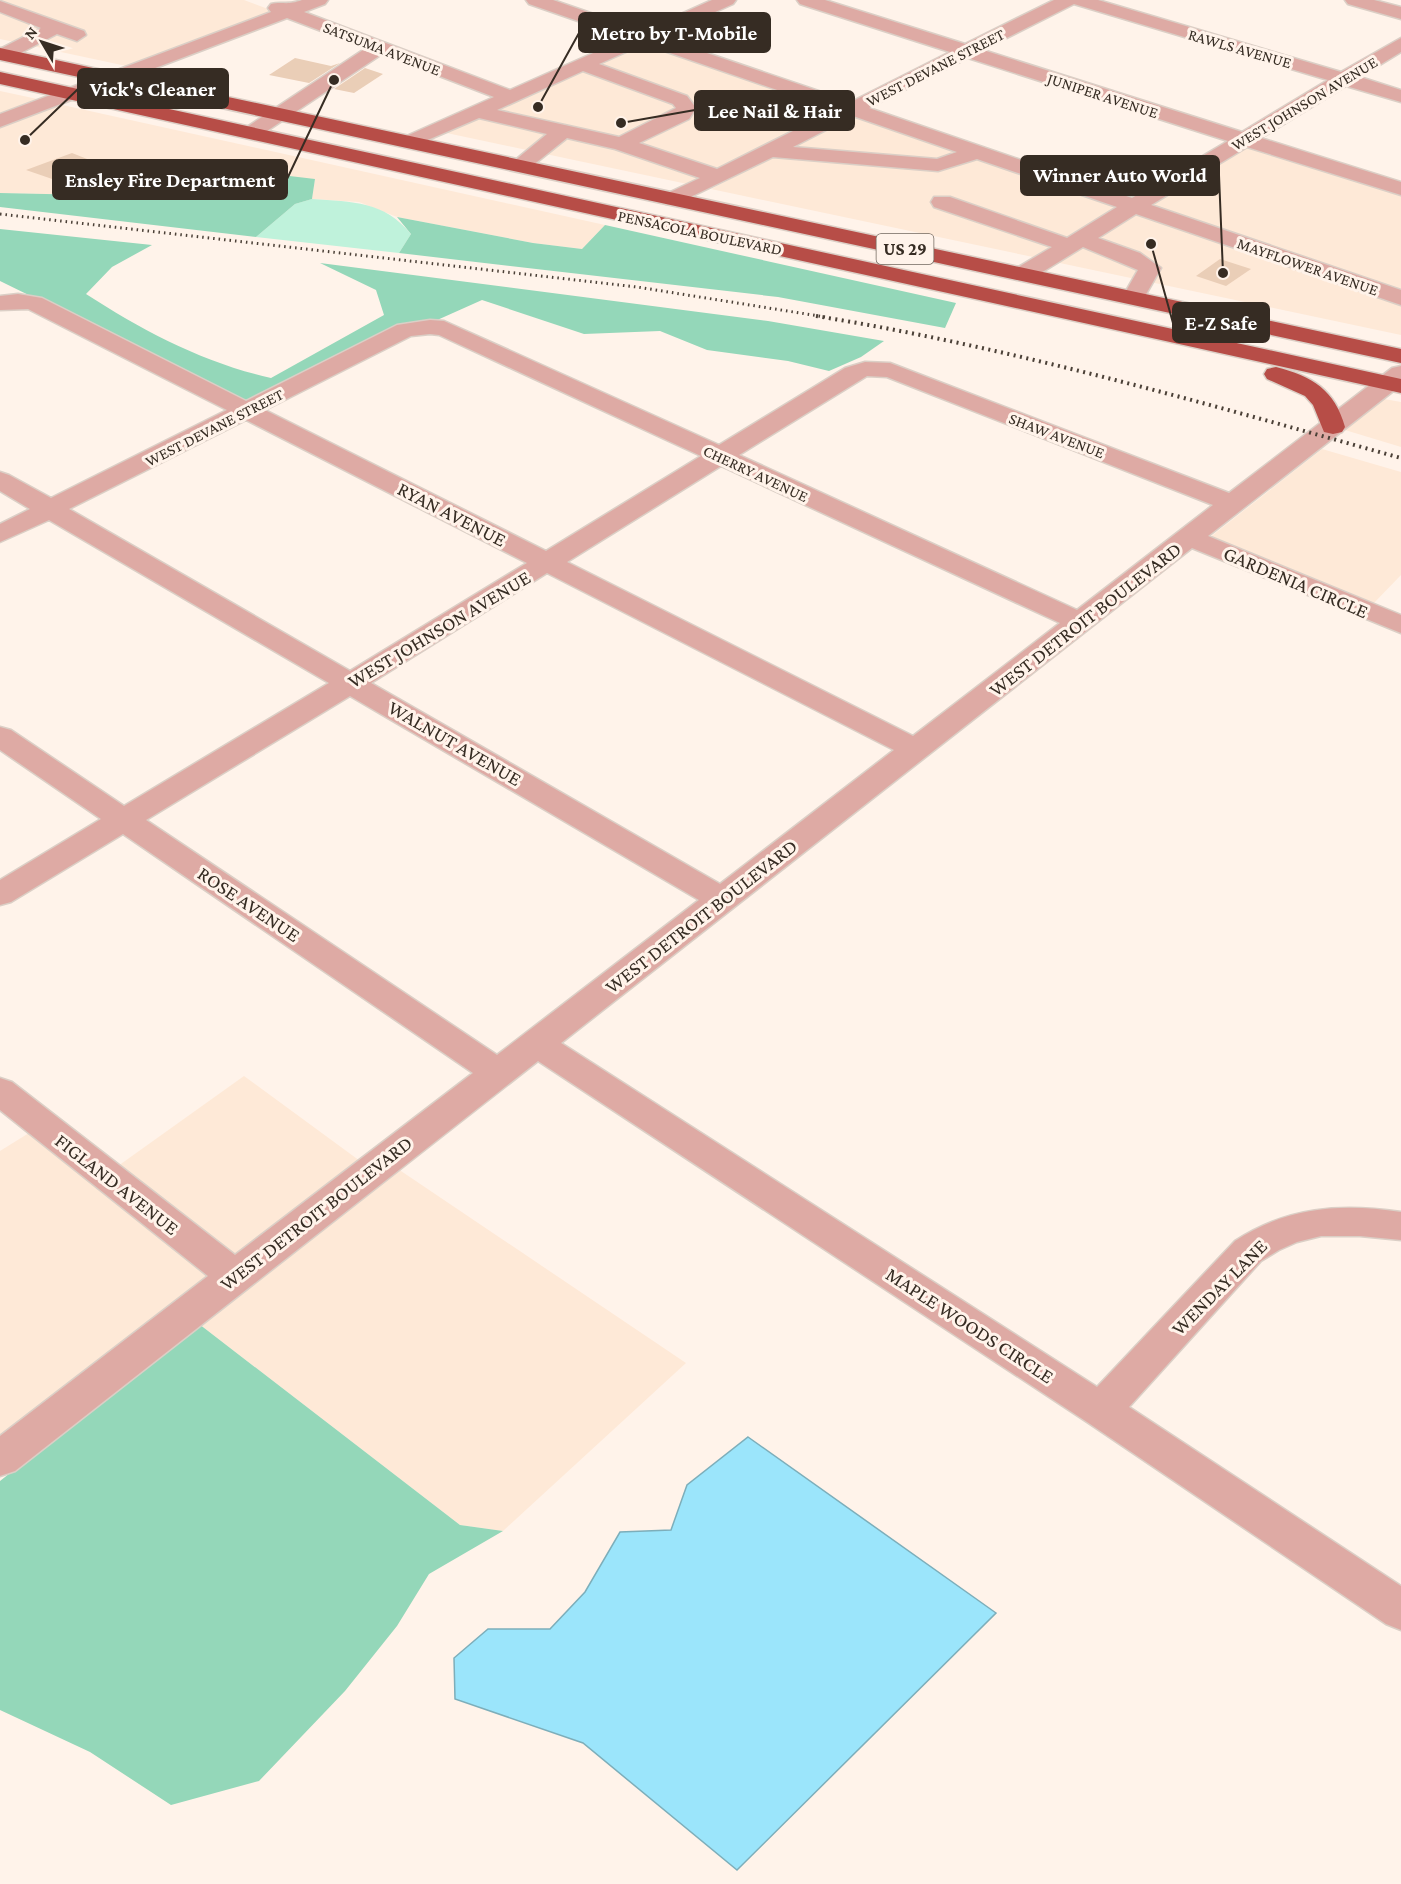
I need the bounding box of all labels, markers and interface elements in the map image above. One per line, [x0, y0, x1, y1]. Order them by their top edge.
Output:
north arrow [12, 12, 72, 72]
callout: Metro by T-Mobile [579, 13, 770, 52]
street label: SATSUMA AVENUE [321, 18, 443, 79]
text: Metro by T-Mobile [591, 21, 757, 45]
text: N [21, 23, 41, 42]
street label: WEST DEVANE STREET [863, 25, 1007, 110]
street label: RAWLS AVENUE [1186, 26, 1294, 71]
street label: WEST JOHNSON AVENUE [1228, 53, 1381, 155]
callout: Vick's Cleaner [78, 69, 228, 108]
street label: JUNIPER AVENUE [1043, 69, 1161, 122]
text: Vick's Cleaner [89, 77, 217, 101]
callout: Lee Nail & Hair [695, 91, 854, 130]
text: Lee Nail & Hair [708, 99, 843, 123]
callout: Winner Auto World [1021, 156, 1219, 195]
callout: Ensley Fire Department [53, 160, 287, 199]
text: Winner Auto World [1032, 163, 1208, 187]
text: Ensley Fire Department [65, 168, 276, 192]
street label: PENSACOLA BOULEVARD [616, 207, 783, 258]
road number: US 29 [876, 234, 934, 264]
street label: MAYFLOWER AVENUE [1235, 234, 1381, 299]
callout: E-Z Safe [1173, 303, 1269, 342]
text: E-Z Safe [1185, 311, 1257, 335]
street label: WEST DEVANE STREET [142, 385, 286, 470]
street label: SHAW AVENUE [1007, 409, 1107, 462]
street label: CHERRY AVENUE [701, 442, 811, 505]
street label: RYAN AVENUE [394, 477, 510, 551]
street label: WEST DETROIT BOULEVARD [985, 537, 1185, 701]
street label: GARDENIA CIRCLE [1220, 542, 1372, 622]
street label: WEST JOHNSON AVENUE [344, 566, 535, 693]
street label: WALNUT AVENUE [385, 696, 526, 790]
street label: WEST DETROIT BOULEVARD [601, 834, 801, 998]
street label: ROSE AVENUE [194, 862, 304, 946]
street label: FIGLAND AVENUE [51, 1129, 183, 1239]
street label: WEST DETROIT BOULEVARD [216, 1131, 416, 1295]
street label: WENDAY LANE [1167, 1235, 1271, 1339]
street label: MAPLE WOODS CIRCLE [882, 1263, 1058, 1387]

